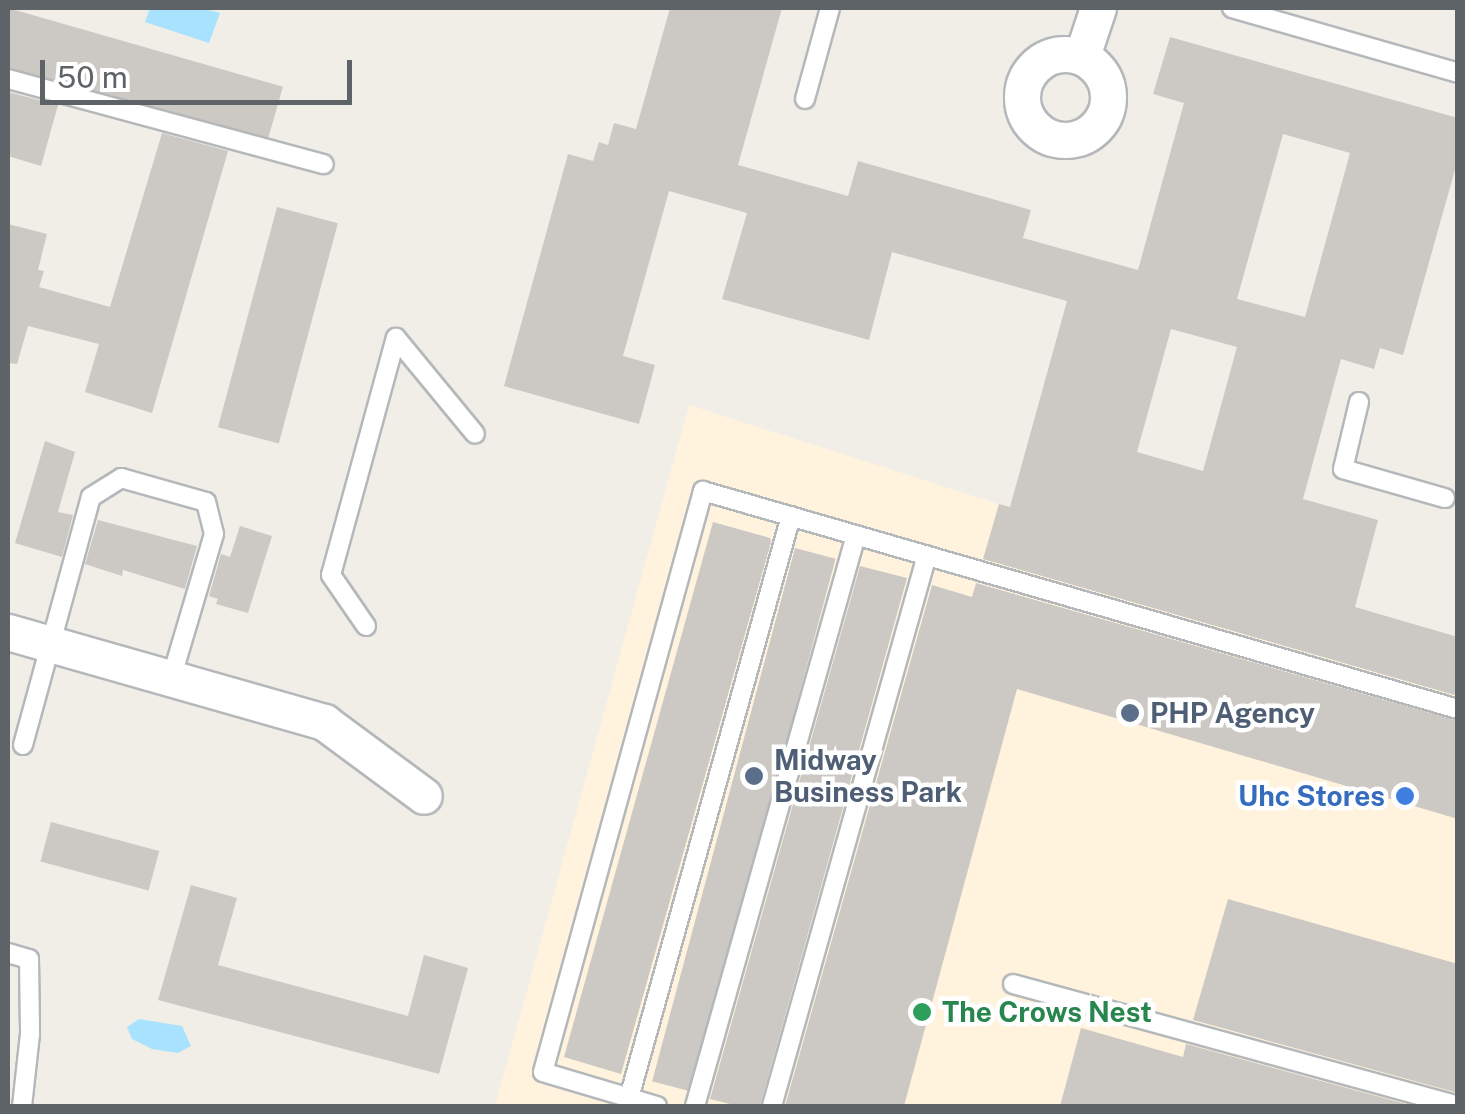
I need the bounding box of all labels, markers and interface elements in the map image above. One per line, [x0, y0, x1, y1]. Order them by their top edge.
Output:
scale bar [45, 40, 358, 102]
text: 50 m [57, 59, 128, 95]
place label: PHP Agency [1150, 696, 1315, 730]
marker: PHP Agency [1119, 702, 1141, 724]
place label: Midway Business Park [774, 743, 962, 809]
marker: Midway Business Park [743, 765, 765, 787]
place label: Uhc Stores [1238, 779, 1385, 813]
marker: Uhc Stores [1394, 785, 1416, 807]
place label: The Crows Nest [942, 995, 1152, 1029]
marker: The Crows Nest [911, 1001, 933, 1023]

